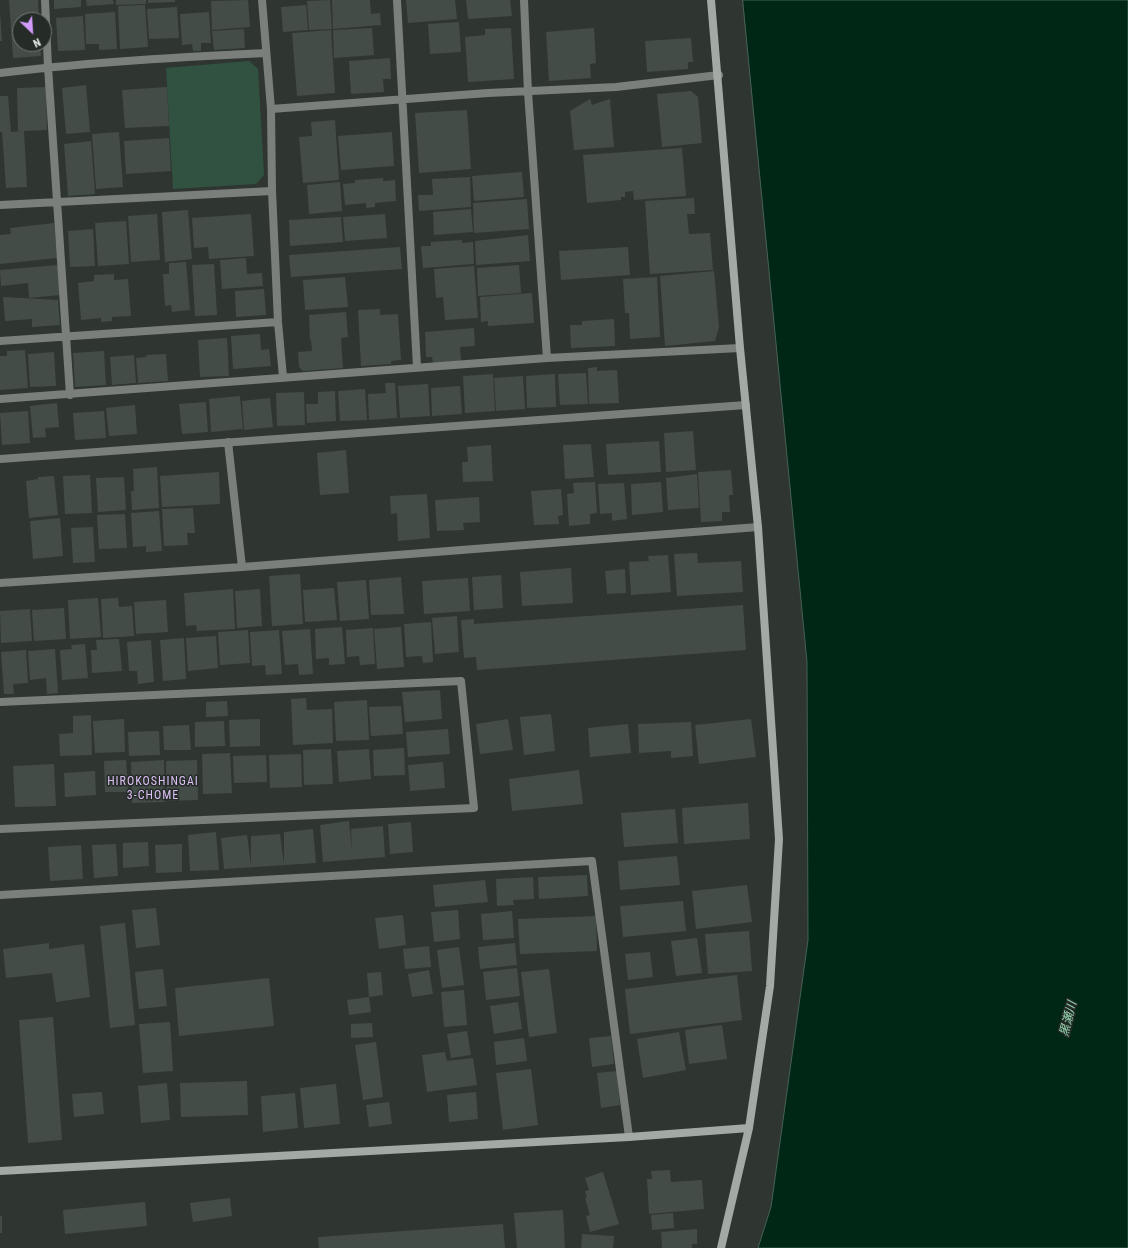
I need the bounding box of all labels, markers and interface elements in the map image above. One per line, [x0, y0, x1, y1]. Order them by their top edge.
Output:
north arrow [12, 12, 52, 52]
text: N [31, 35, 43, 50]
district label: HIROKOSHINGAI 3-CHOME [107, 775, 199, 803]
water label: 黒瀬川 [1058, 1000, 1080, 1038]

